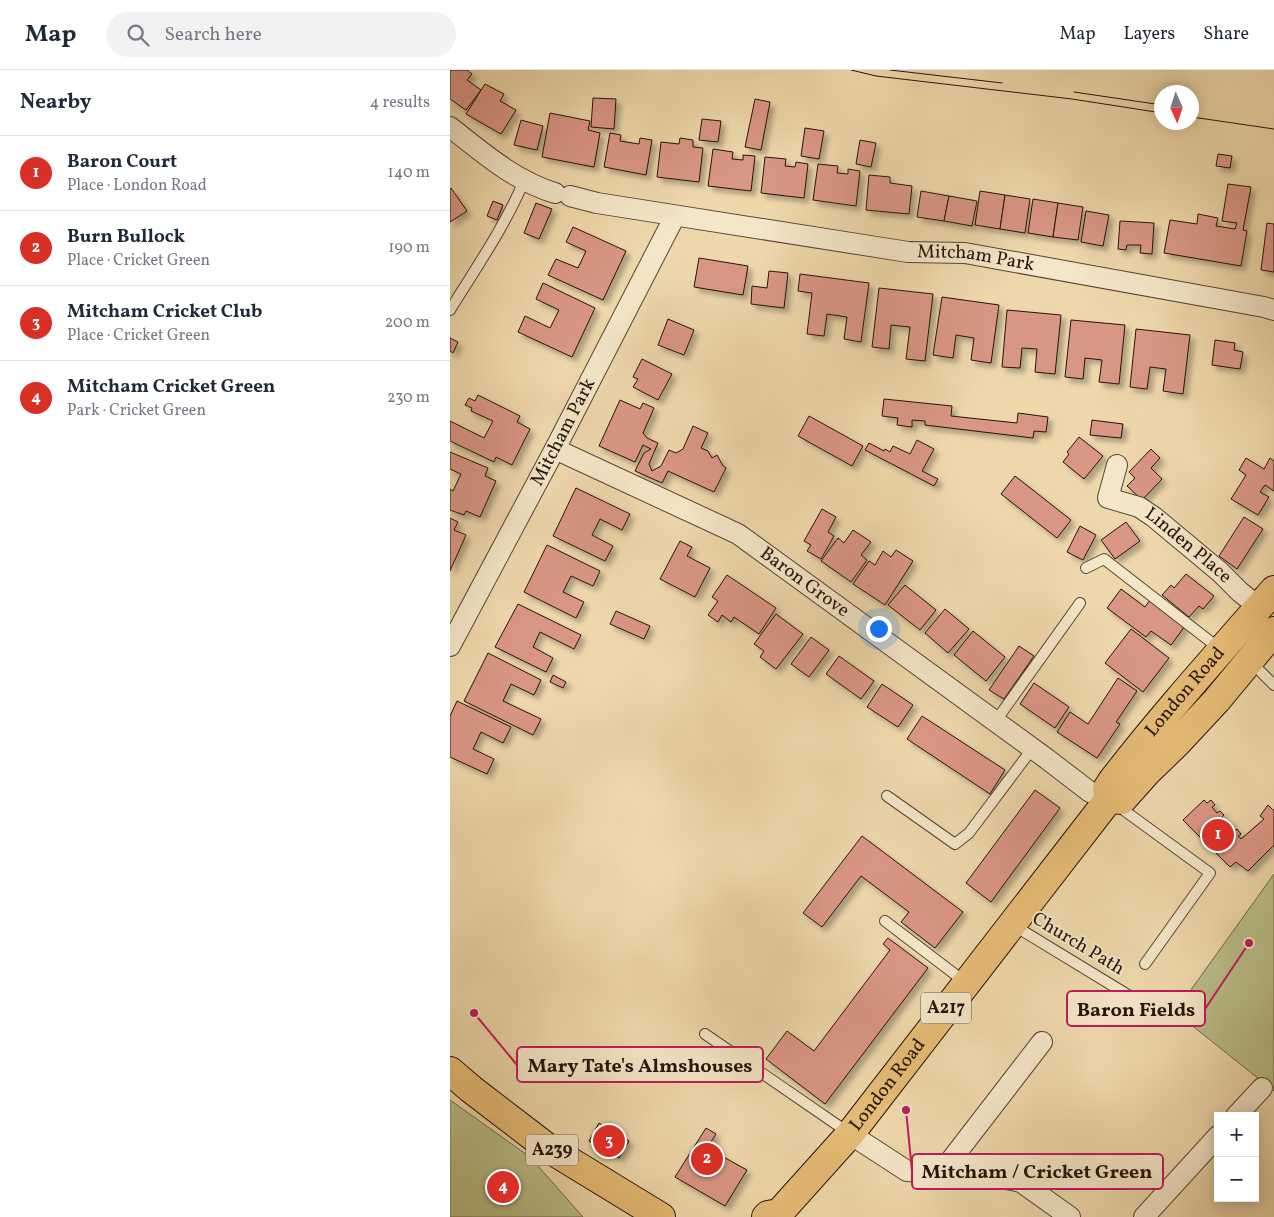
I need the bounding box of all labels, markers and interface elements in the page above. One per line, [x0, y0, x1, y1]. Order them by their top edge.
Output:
search box [106, 12, 456, 57]
text: Map [25, 18, 76, 52]
icon: search [124, 21, 152, 49]
text: Search here [164, 22, 262, 48]
text: Map [1059, 22, 1095, 47]
text: Layers [1123, 22, 1175, 47]
text: Share [1203, 22, 1249, 47]
north arrow [1154, 85, 1199, 130]
text: Nearby [20, 88, 91, 117]
text: 4 results [370, 92, 430, 114]
text: Baron Court [67, 149, 177, 175]
text: 1 [33, 162, 39, 184]
text: 140 m [388, 162, 430, 184]
text: Place · London Road [67, 175, 207, 197]
text: Burn Bullock [67, 224, 185, 250]
text: 2 [32, 237, 40, 259]
text: 190 m [388, 237, 430, 259]
street label: Mitcham Park [917, 239, 1037, 278]
text: Place · Cricket Green [67, 250, 210, 272]
text: Mitcham Cricket Club [67, 299, 263, 325]
text: 3 [32, 312, 40, 334]
text: 200 m [385, 312, 430, 334]
text: Place · Cricket Green [67, 325, 210, 347]
text: Mitcham Cricket Green [67, 374, 275, 400]
street label: Mitcham Park [525, 374, 602, 491]
text: 4 [31, 387, 41, 409]
text: 230 m [387, 387, 430, 409]
text: Park · Cricket Green [67, 400, 206, 422]
street label: Linden Place [1140, 501, 1237, 589]
street label: Baron Grove [754, 541, 855, 624]
your location [866, 616, 892, 642]
street label: London Road [1139, 641, 1231, 743]
pin: 1 [1202, 816, 1234, 854]
street label: Church Path [1027, 906, 1129, 982]
callout: Baron Fields [1067, 991, 1205, 1026]
road number: A217 [921, 992, 971, 1024]
text: Baron Fields [1077, 997, 1195, 1025]
street label: London Road [844, 1033, 932, 1137]
callout: Mary Tate's Almshouses [517, 1047, 763, 1082]
text: Mary Tate's Almshouses [527, 1053, 753, 1081]
map controls [1214, 1112, 1259, 1202]
button: + [1214, 1112, 1259, 1157]
pin: 3 [593, 1122, 625, 1160]
road number: A239 [526, 1134, 578, 1166]
pin: 2 [691, 1140, 723, 1178]
callout: Mitcham / Cricket Green [912, 1154, 1163, 1189]
button: − [1214, 1157, 1259, 1202]
text: Mitcham / Cricket Green [921, 1159, 1153, 1187]
pin: 4 [487, 1168, 519, 1206]

